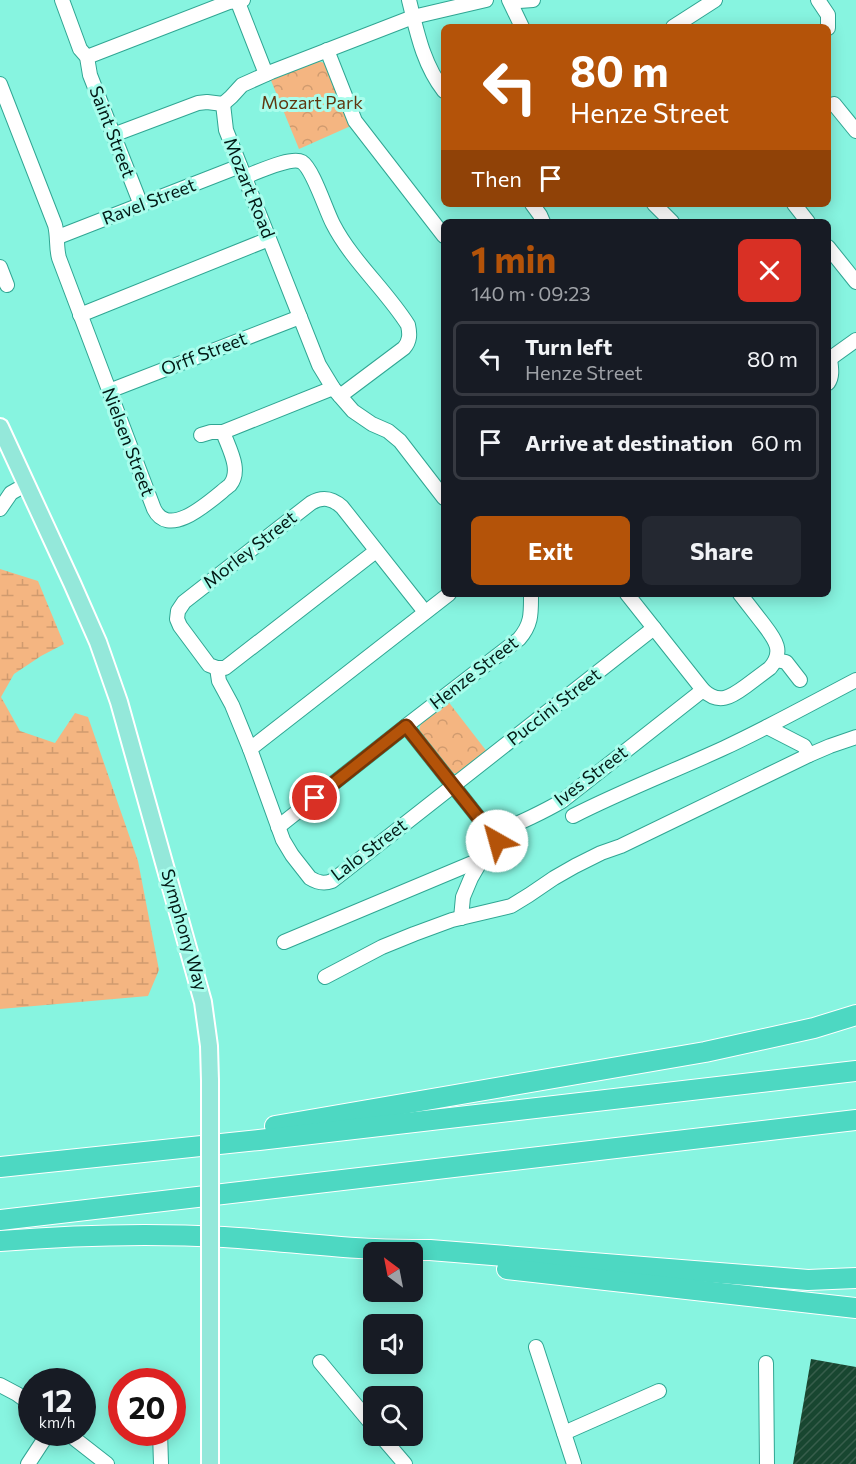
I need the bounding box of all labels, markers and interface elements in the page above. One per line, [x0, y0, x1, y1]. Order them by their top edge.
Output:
text: 80 m [570, 44, 669, 96]
icon: left [471, 48, 549, 126]
street label: Saint Street [85, 83, 141, 181]
park label: Mozart Park [261, 91, 363, 113]
text: Henze Street [570, 96, 729, 129]
street label: Mozart Road [220, 134, 280, 241]
icon: arrive [534, 162, 567, 195]
text: Then [471, 165, 522, 192]
street label: Ravel Street [99, 173, 199, 229]
text: 1 min [471, 236, 556, 280]
button: close [738, 239, 801, 302]
text: 140 m · 09:23 [471, 281, 591, 305]
street label: Orff Street [158, 327, 250, 379]
text: Turn left [525, 333, 612, 360]
icon: left [474, 342, 507, 375]
text: 80 m [747, 345, 798, 372]
text: Henze Street [525, 360, 643, 384]
street label: Nielsen Street [98, 384, 160, 499]
icon: arrive [474, 426, 507, 459]
text: Arrive at destination [525, 429, 733, 456]
text: 60 m [751, 429, 802, 456]
street label: Morley Street [198, 506, 301, 593]
button: Exit [471, 516, 630, 585]
button: Share [642, 516, 801, 585]
street label: Henze Street [425, 631, 522, 714]
street label: Puccini Street [502, 663, 605, 750]
street label: Ives Street [549, 741, 631, 810]
pin [289, 772, 340, 823]
icon: arrive [298, 781, 331, 814]
position arrow [465, 809, 529, 873]
street label: Lalo Street [326, 814, 411, 885]
street label: Symphony Way [157, 866, 213, 993]
north arrow [363, 1242, 423, 1302]
map controls [363, 1242, 423, 1446]
button: sound [363, 1314, 423, 1374]
speed limit sign: 20 [108, 1368, 186, 1446]
text: 12 [42, 1381, 72, 1418]
button: search [363, 1386, 423, 1446]
text: km/h [39, 1413, 75, 1431]

